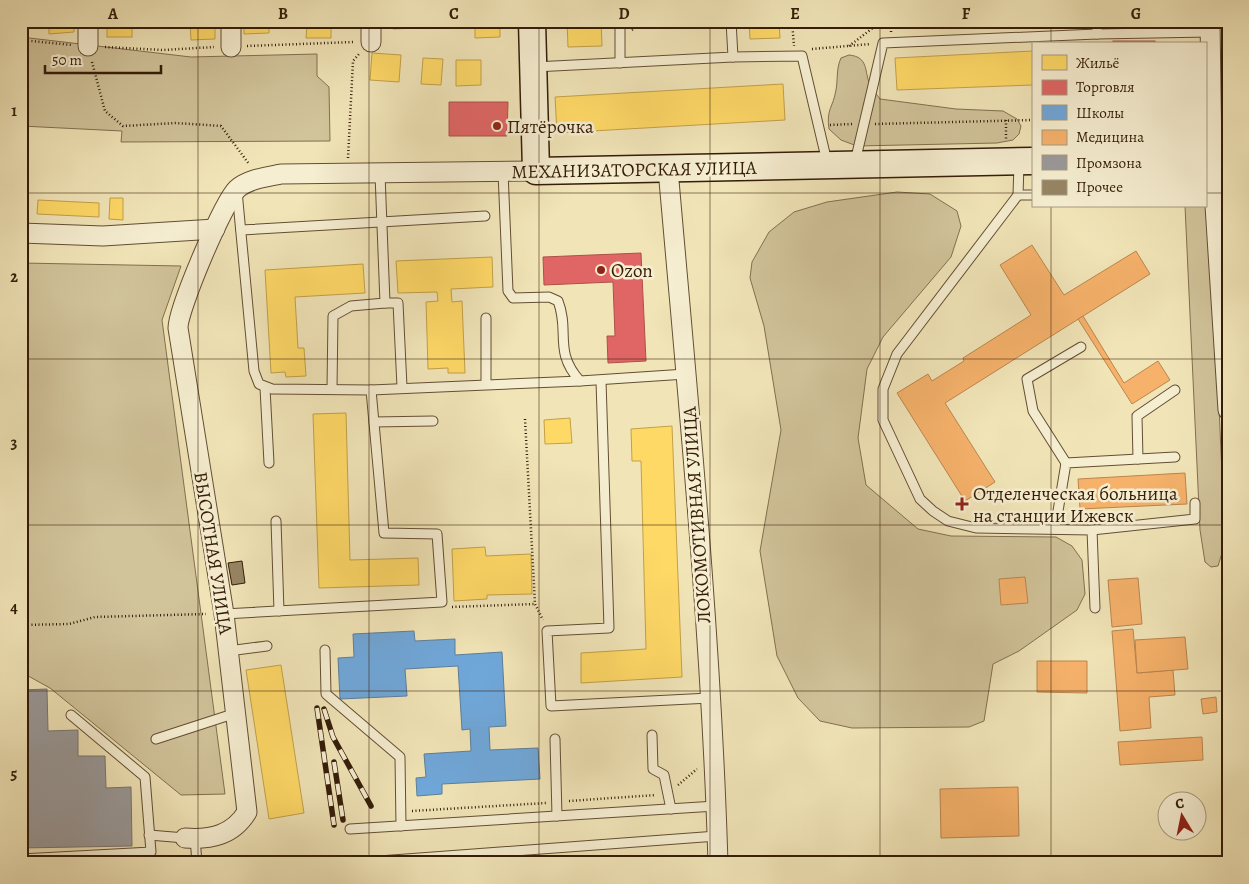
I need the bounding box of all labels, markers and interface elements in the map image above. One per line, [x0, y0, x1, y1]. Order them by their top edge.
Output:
text: A [107, 3, 119, 25]
text: B [278, 3, 288, 25]
text: C [449, 3, 459, 25]
text: D [618, 3, 630, 25]
text: E [790, 3, 800, 25]
text: F [962, 3, 971, 25]
text: G [1131, 3, 1141, 25]
scale bar [45, 42, 161, 74]
legend [1032, 42, 1206, 208]
text: 50 m [52, 50, 82, 70]
text: Жильё [1076, 53, 1119, 73]
text: Торговля [1076, 77, 1134, 97]
text: 1 [11, 100, 17, 122]
text: Школы [1076, 103, 1124, 123]
place label: Пятёрочка [507, 114, 594, 140]
marker: Пятёрочка [491, 120, 503, 132]
text: Медицина [1076, 127, 1144, 147]
text: Промзона [1076, 153, 1142, 173]
street label: МЕХАНИЗАТОРСКАЯ УЛИЦА [511, 155, 758, 185]
text: Прочее [1076, 177, 1123, 197]
place label: Ozon [611, 258, 653, 284]
marker: Ozon [595, 264, 607, 276]
text: 2 [10, 266, 18, 288]
street label: ЛОКОМОТИВНАЯ УЛИЦА [676, 405, 718, 624]
text: 3 [11, 432, 18, 454]
street label: ВЫСОТНАЯ УЛИЦА [187, 470, 239, 637]
place label: Отделенческая больница на станции Ижевск [973, 481, 1178, 529]
marker: Отделенческая больница на станции Ижевск [955, 497, 969, 511]
text: 4 [10, 597, 18, 619]
text: 5 [11, 763, 18, 785]
north arrow [1156, 792, 1206, 842]
text: С [1174, 794, 1186, 814]

